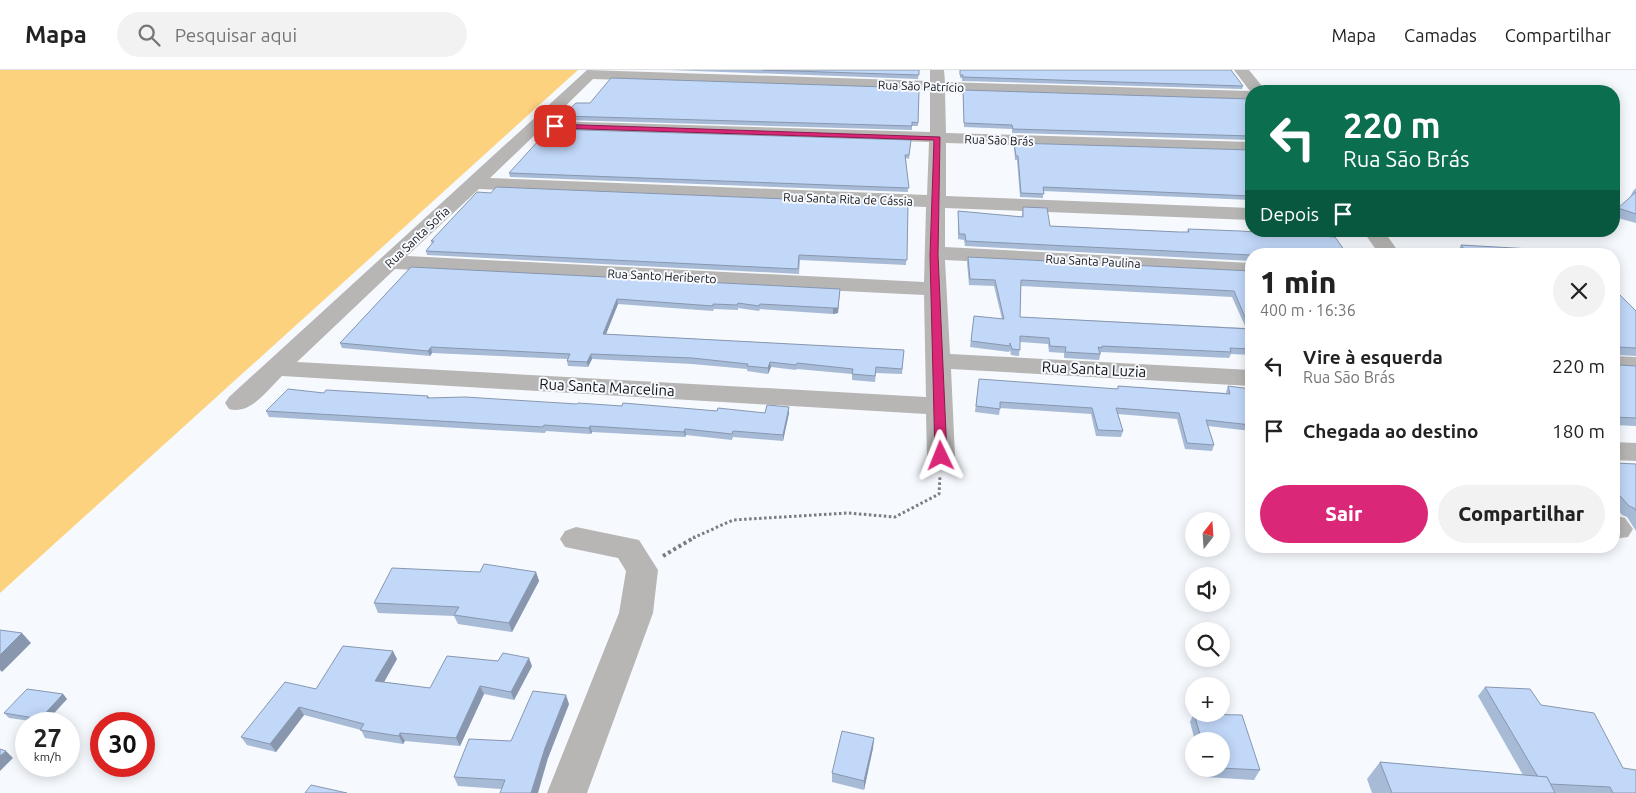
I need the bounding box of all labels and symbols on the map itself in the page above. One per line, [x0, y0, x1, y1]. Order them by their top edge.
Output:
street label: Rua São Patrício [878, 78, 964, 94]
pin [534, 105, 576, 147]
street label: Rua São Brás [964, 132, 1034, 148]
street label: Rua Santa Rita de Cássia [783, 190, 913, 208]
street label: Rua Santa Sofia [382, 204, 452, 270]
street label: Rua Santa Paulina [1045, 252, 1141, 270]
street label: Rua Santo Heriberto [607, 267, 717, 285]
street label: Rua Santa Luzia [1041, 358, 1147, 380]
street label: Rua Santa Marcelina [539, 375, 675, 399]
position arrow [914, 429, 966, 481]
north arrow [1185, 512, 1230, 558]
speed limit sign: 30 [90, 712, 155, 777]

